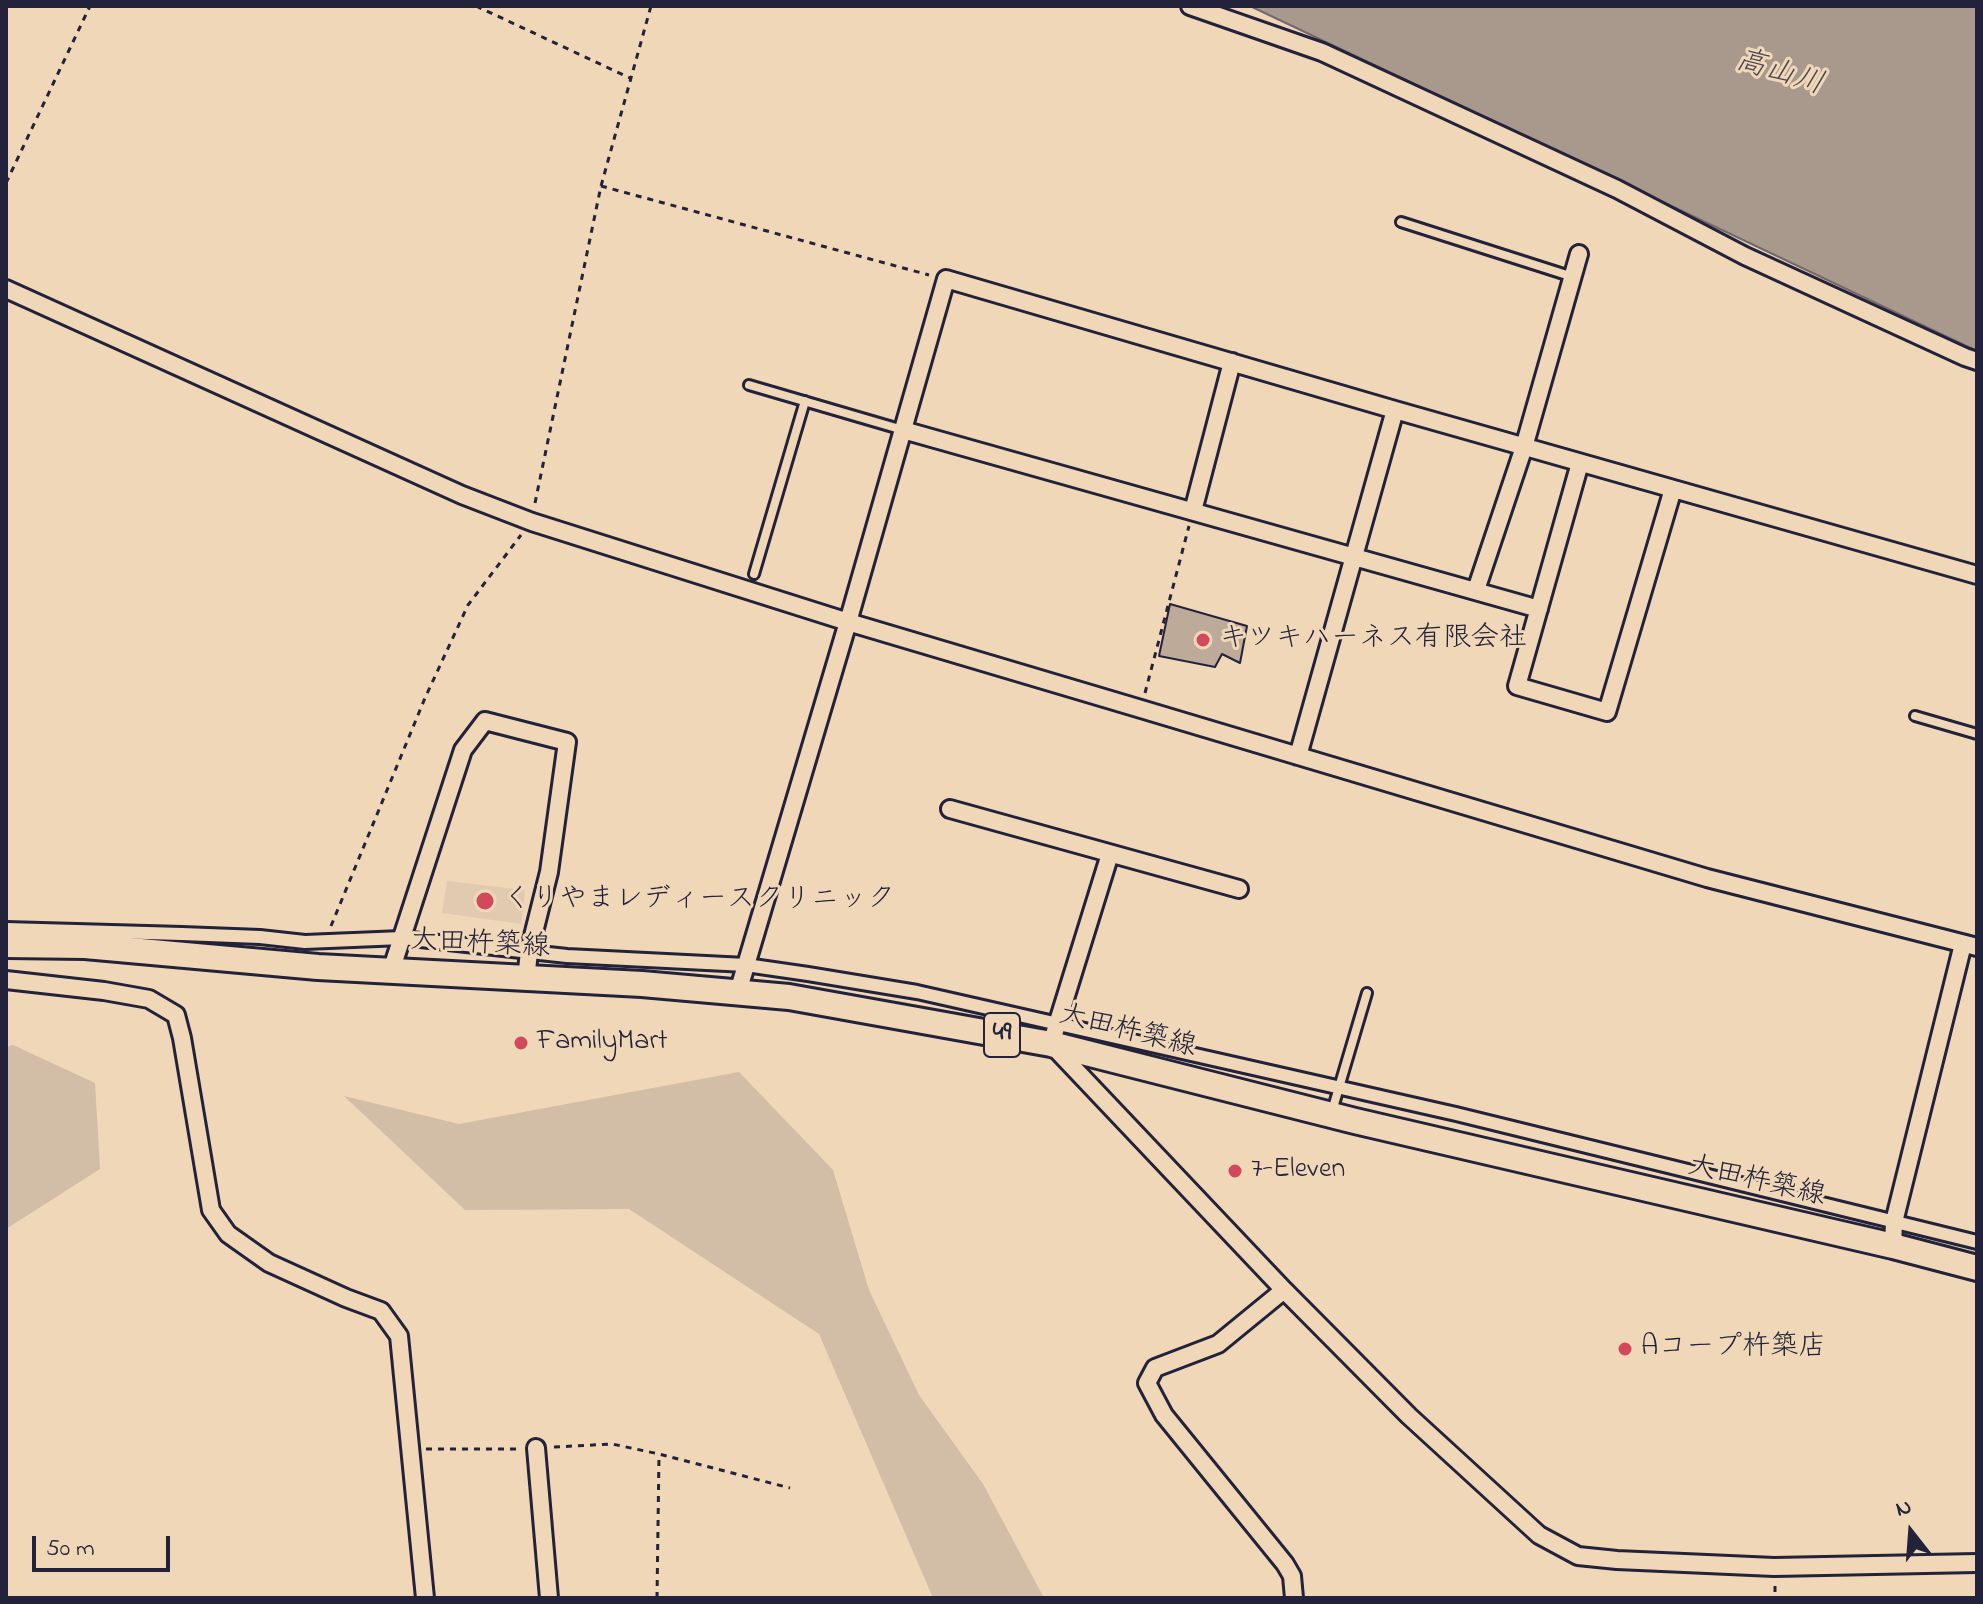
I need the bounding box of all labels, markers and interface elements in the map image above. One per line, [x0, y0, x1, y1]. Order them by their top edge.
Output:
water label: 高山川 [1731, 45, 1827, 105]
place label: キツキハーネス有限会社 [1219, 623, 1527, 657]
marker: キツキハーネス有限会社 [1194, 631, 1212, 649]
place label: くりやまレディースクリニック [503, 884, 895, 918]
marker: くりやまレディースクリニック [474, 890, 496, 912]
street label: 大田杵築線 [409, 926, 551, 966]
street label: 大田杵築線 [1055, 1000, 1199, 1066]
road number: 49 [984, 1013, 1020, 1057]
place label: FamilyMart [537, 1026, 668, 1060]
marker: FamilyMart [512, 1034, 530, 1052]
street label: 大田杵築線 [1684, 1151, 1828, 1215]
place label: 7-Eleven [1251, 1154, 1345, 1188]
marker: 7-Eleven [1226, 1162, 1244, 1180]
place label: Aコープ杵築店 [1641, 1332, 1826, 1366]
marker: Aコープ杵築店 [1616, 1340, 1634, 1358]
north arrow [1871, 1492, 1951, 1572]
text: N [1892, 1492, 1916, 1527]
scale bar [36, 1520, 174, 1570]
text: 50 m [46, 1532, 95, 1567]

